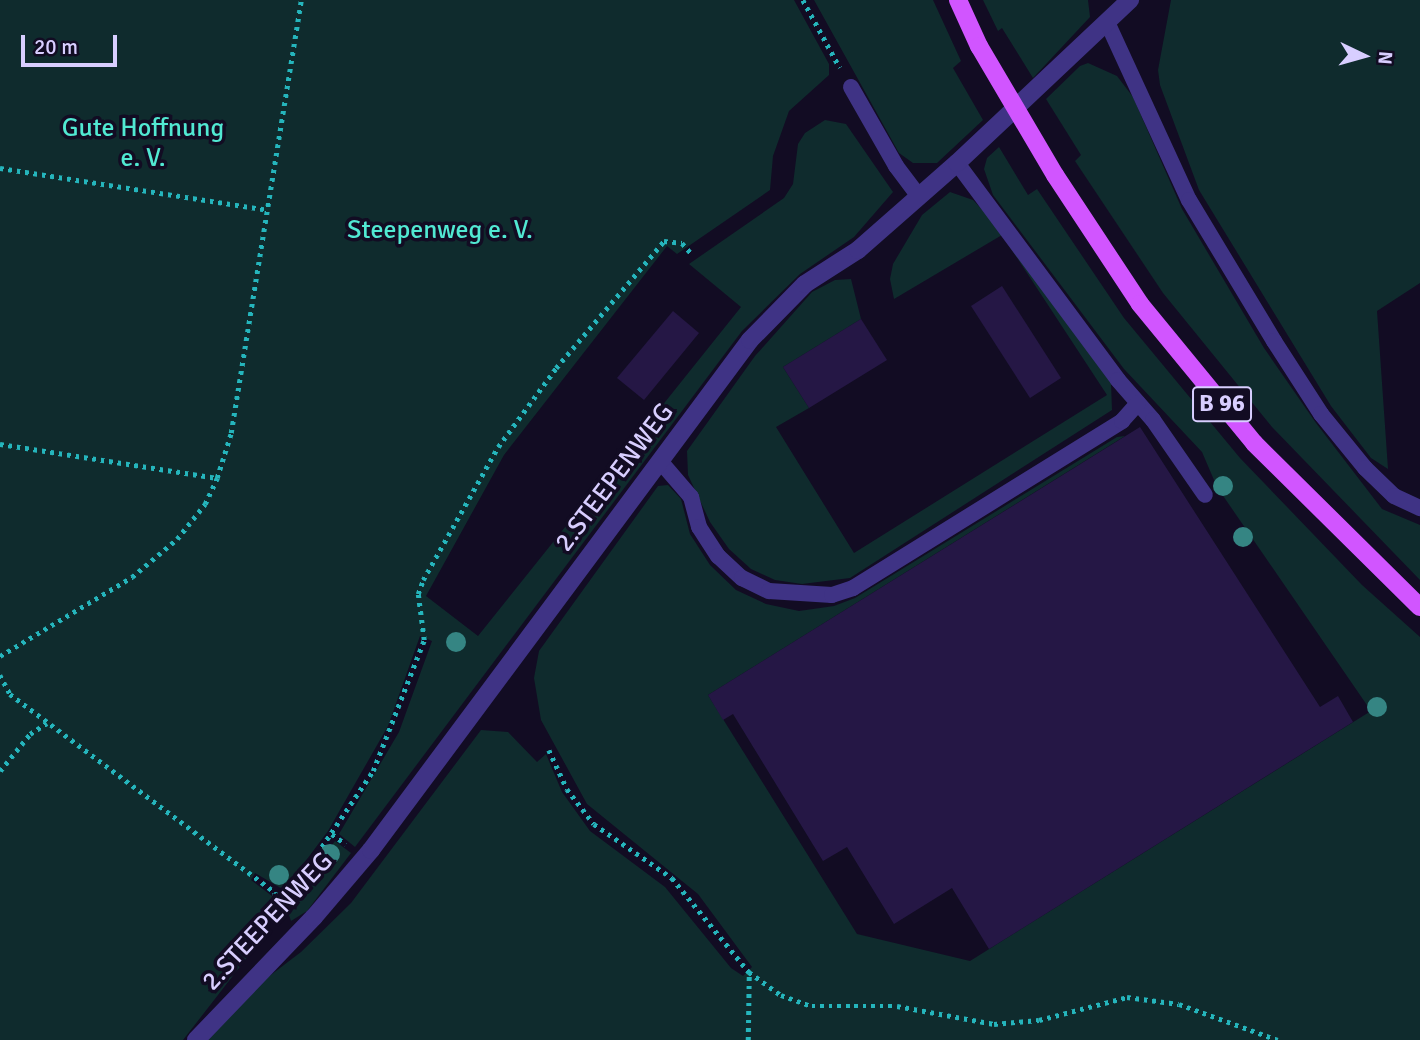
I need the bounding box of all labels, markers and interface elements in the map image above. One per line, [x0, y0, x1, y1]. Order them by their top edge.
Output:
scale bar [24, 21, 121, 65]
north arrow [1329, 21, 1399, 91]
text: 20 m [34, 34, 78, 60]
text: N [1372, 50, 1397, 65]
park label: Gute Hoffnung e. V. [62, 113, 224, 174]
park label: Steepenweg e. V. [347, 215, 533, 247]
road number: B 96 [1190, 384, 1254, 424]
street label: 2.STEEPENWEG [549, 398, 681, 558]
street label: 2.STEEPENWEG [196, 847, 340, 997]

